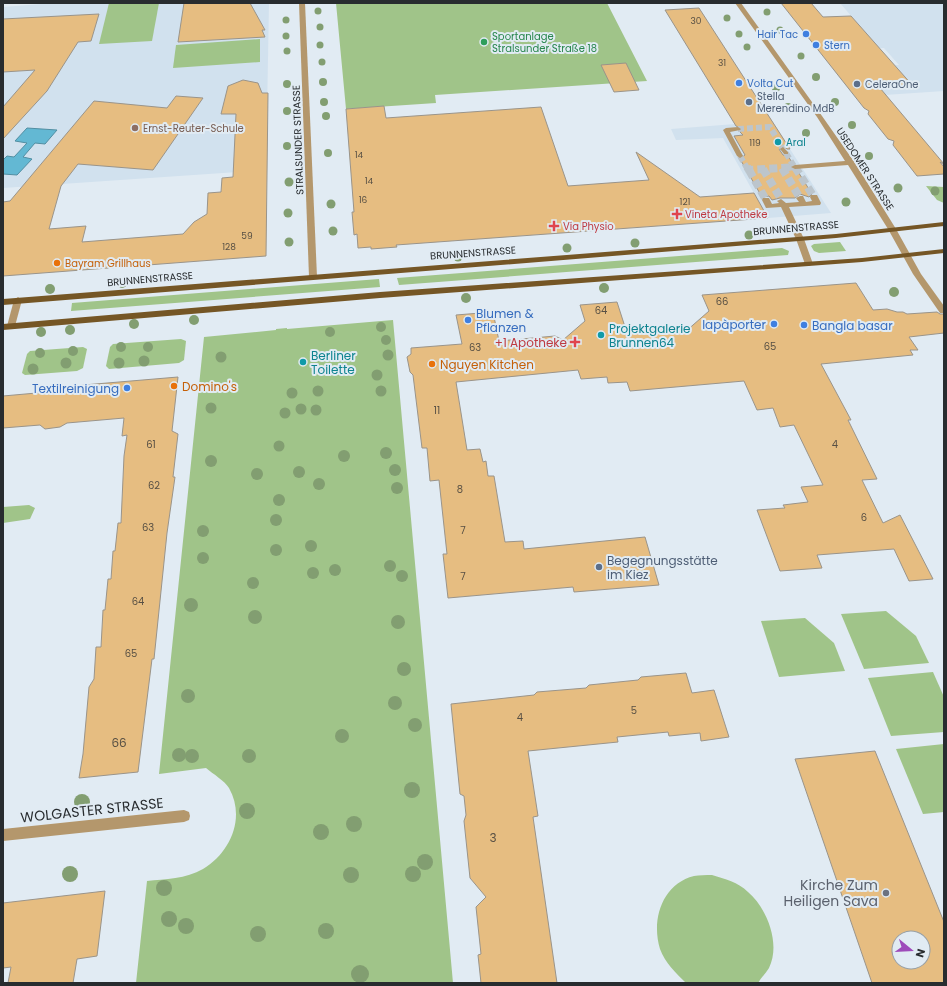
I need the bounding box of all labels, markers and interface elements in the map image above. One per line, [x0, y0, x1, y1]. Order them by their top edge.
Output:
house number: 30 [691, 15, 702, 27]
place label: Hair Tac [757, 27, 798, 42]
place label: Sportanlage Stralsunder Straße 18 [492, 29, 597, 56]
marker: Hair Tac [801, 29, 811, 39]
marker: Sportanlage Stralsunder Straße 18 [479, 37, 489, 47]
place label: Stern [824, 38, 850, 53]
marker: Stern [811, 40, 821, 50]
house number: 31 [718, 57, 726, 69]
place label: Volta Cut [747, 76, 794, 91]
place label: CeleraOne [865, 77, 919, 92]
marker: Volta Cut [734, 78, 744, 88]
marker: CeleraOne [852, 79, 862, 89]
street label: STRALSUNDER STRASSE [289, 85, 307, 195]
place label: Stella Merendino MdB [757, 89, 834, 116]
marker: Stella Merendino MdB [744, 97, 754, 107]
place label: Ernst-Reuter-Schule [143, 121, 244, 136]
marker: Ernst-Reuter-Schule [130, 123, 140, 133]
street label: USEDOMER STRASSE [833, 125, 897, 213]
place label: Aral [786, 135, 806, 150]
house number: 119 [749, 137, 761, 149]
marker: Aral [773, 137, 783, 147]
house number: 14 [355, 149, 364, 161]
house number: 14 [365, 175, 374, 187]
house number: 16 [359, 194, 368, 206]
house number: 121 [680, 196, 691, 208]
place label: Vineta Apotheke [685, 207, 767, 222]
marker: Vineta Apotheke [672, 209, 682, 219]
street label: BRUNNENSTRASSE [752, 217, 840, 239]
place label: Via Physio [563, 219, 614, 234]
marker: Via Physio [548, 220, 560, 232]
house number: 59 [241, 230, 253, 242]
house number: 128 [222, 241, 236, 253]
street label: BRUNNENSTRASSE [430, 243, 516, 263]
place label: Bayram Grillhaus [65, 256, 151, 271]
marker: Bayram Grillhaus [52, 258, 62, 268]
street label: BRUNNENSTRASSE [106, 268, 194, 290]
house number: 66 [716, 294, 728, 309]
house number: 64 [595, 303, 607, 318]
place label: Blumen & Pflanzen [476, 305, 534, 336]
marker: Blumen & Pflanzen [463, 315, 473, 325]
place label: lapàporter [702, 316, 767, 333]
place label: Bangla basar [812, 317, 893, 334]
marker: lapàporter [769, 319, 779, 329]
place label: Projektgalerie Brunnen64 [609, 320, 691, 351]
marker: Bangla basar [799, 320, 809, 330]
marker: Projektgalerie Brunnen64 [596, 330, 606, 340]
place label: +1 Apotheke [495, 334, 567, 351]
marker: +1 Apotheke [570, 337, 580, 347]
house number: 65 [764, 339, 776, 354]
house number: 63 [469, 340, 481, 355]
place label: Berliner Toilette [311, 347, 356, 378]
place label: Nguyen Kitchen [440, 356, 534, 373]
marker: Berliner Toilette [298, 357, 308, 367]
marker: Nguyen Kitchen [427, 359, 437, 369]
place label: Domino's [182, 378, 237, 395]
place label: Textilreinigung [32, 380, 119, 397]
marker: Domino's [169, 381, 179, 391]
marker: Textilreinigung [122, 383, 132, 393]
house number: 11 [434, 403, 440, 418]
house number: 61 [146, 437, 156, 452]
house number: 4 [832, 437, 838, 452]
house number: 62 [148, 478, 160, 493]
house number: 8 [457, 482, 463, 497]
house number: 6 [861, 510, 867, 525]
house number: 63 [142, 520, 154, 535]
house number: 7 [460, 523, 466, 538]
place label: Begegnungsstätte im Kiez [607, 552, 718, 583]
marker: Begegnungsstätte im Kiez [594, 562, 604, 572]
house number: 7 [460, 569, 466, 584]
house number: 64 [132, 594, 144, 609]
house number: 65 [125, 646, 137, 661]
house number: 5 [631, 703, 637, 718]
house number: 4 [517, 710, 523, 725]
house number: 66 [111, 734, 127, 751]
street label: WOLGASTER STRASSE [20, 793, 164, 827]
house number: 3 [489, 829, 497, 846]
place label: Kirche Zum Heiligen Sava [783, 875, 878, 911]
marker: Kirche Zum Heiligen Sava [881, 888, 891, 898]
north arrow [891, 930, 931, 970]
text: N [912, 947, 929, 960]

